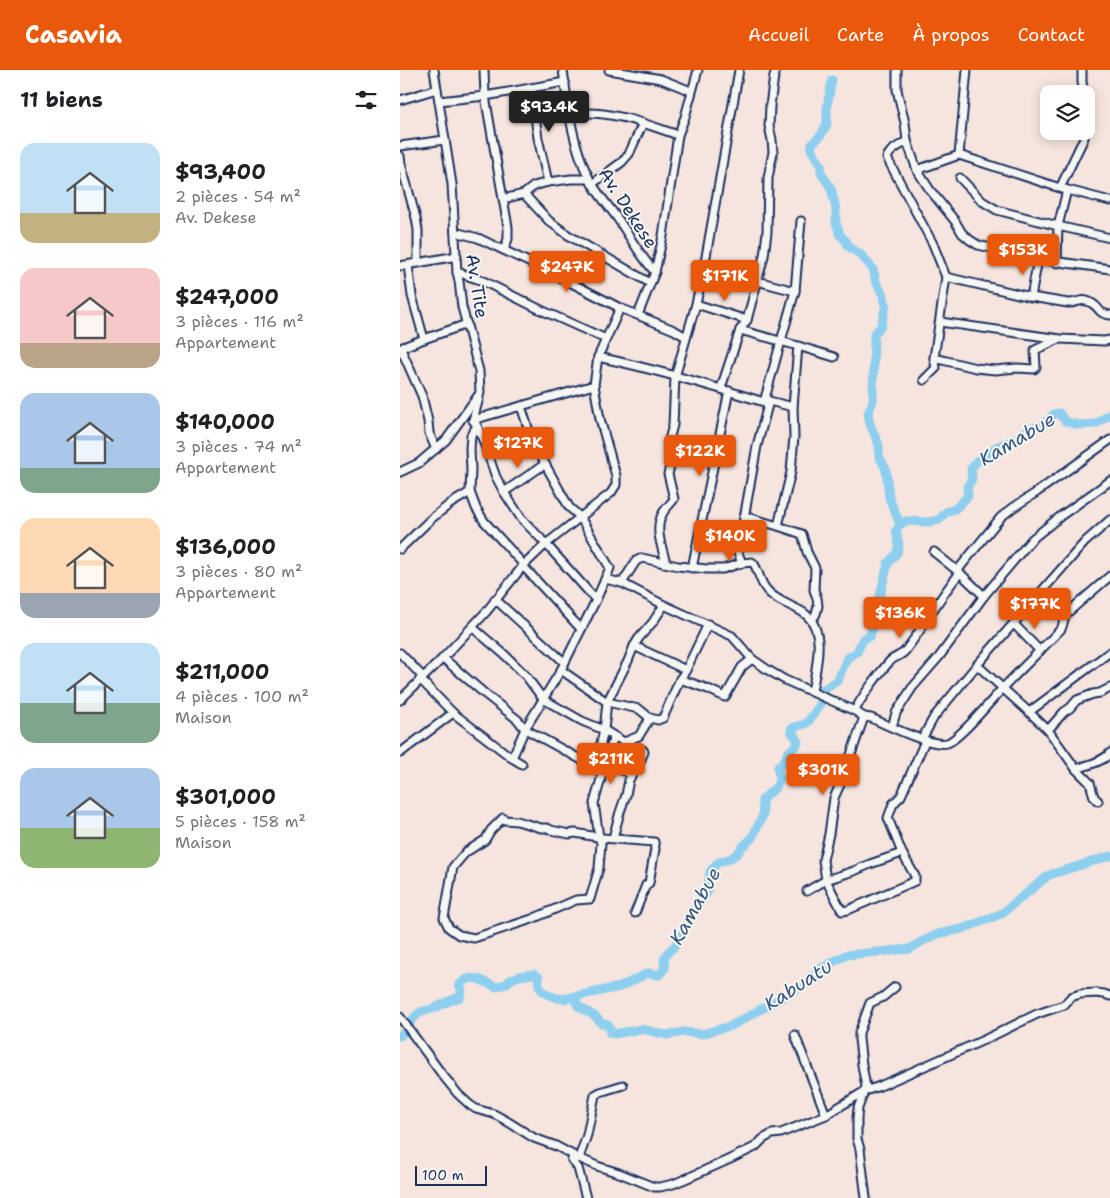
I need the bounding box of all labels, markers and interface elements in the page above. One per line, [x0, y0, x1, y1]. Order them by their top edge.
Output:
text: Casavia [25, 19, 122, 51]
text: Accueil [748, 23, 809, 47]
text: Carte [837, 23, 884, 47]
text: À propos [912, 23, 990, 47]
text: Contact [1018, 23, 1085, 47]
map controls [1040, 85, 1095, 140]
button: layers [1040, 85, 1095, 140]
text: 11 biens [20, 86, 103, 114]
icon: filters [352, 86, 380, 114]
pin: $93.4K [508, 90, 590, 133]
text: $93.4K [520, 96, 578, 117]
text: $93,400 [175, 158, 266, 186]
icon: home [60, 163, 120, 223]
street label: Av. Dekese [593, 163, 663, 253]
text: 2 pièces · 54 m² [175, 186, 301, 207]
text: Av. Dekese [175, 207, 257, 228]
pin: $153K [988, 234, 1058, 276]
text: $153K [998, 239, 1048, 260]
pin: $247K [532, 250, 602, 293]
street label: Av. Tite [460, 252, 494, 320]
text: $247K [540, 256, 594, 277]
pin: $171K [690, 260, 760, 302]
text: $171K [702, 265, 748, 286]
text: $247,000 [175, 283, 279, 311]
icon: home [60, 288, 120, 348]
text: 3 pièces · 116 m² [175, 311, 304, 332]
text: Appartement [175, 332, 276, 353]
water label: Kamabue [974, 406, 1060, 472]
text: $140,000 [175, 408, 275, 436]
icon: home [60, 413, 120, 473]
pin: $127K [483, 426, 553, 469]
text: $127K [493, 432, 543, 453]
pin: $122K [665, 434, 735, 477]
text: 3 pièces · 74 m² [175, 436, 302, 457]
text: $122K [675, 440, 725, 461]
text: Appartement [175, 457, 276, 478]
pin: $140K [695, 520, 765, 562]
text: $140K [705, 525, 755, 546]
text: $136,000 [175, 533, 276, 561]
icon: home [60, 538, 120, 598]
text: 3 pièces · 80 m² [175, 561, 302, 582]
text: Appartement [175, 582, 276, 603]
pin: $177K [1000, 588, 1070, 630]
text: $177K [1010, 593, 1060, 614]
pin: $136K [865, 596, 935, 639]
text: $136K [875, 602, 925, 623]
text: $211,000 [175, 658, 270, 686]
icon: home [60, 663, 120, 723]
text: 4 pièces · 100 m² [175, 686, 309, 707]
text: Maison [175, 707, 232, 728]
pin: $211K [576, 742, 646, 785]
text: $211K [588, 748, 634, 769]
pin: $301K [788, 754, 858, 796]
text: $301K [797, 759, 849, 780]
text: $301,000 [175, 783, 276, 811]
icon: home [60, 788, 120, 848]
text: 5 pièces · 158 m² [175, 811, 306, 832]
text: Maison [175, 832, 232, 853]
water label: Kamabue [664, 863, 726, 949]
water label: Kabuatu [759, 954, 837, 1016]
scale bar [415, 1163, 488, 1186]
text: 100 m [422, 1166, 464, 1184]

